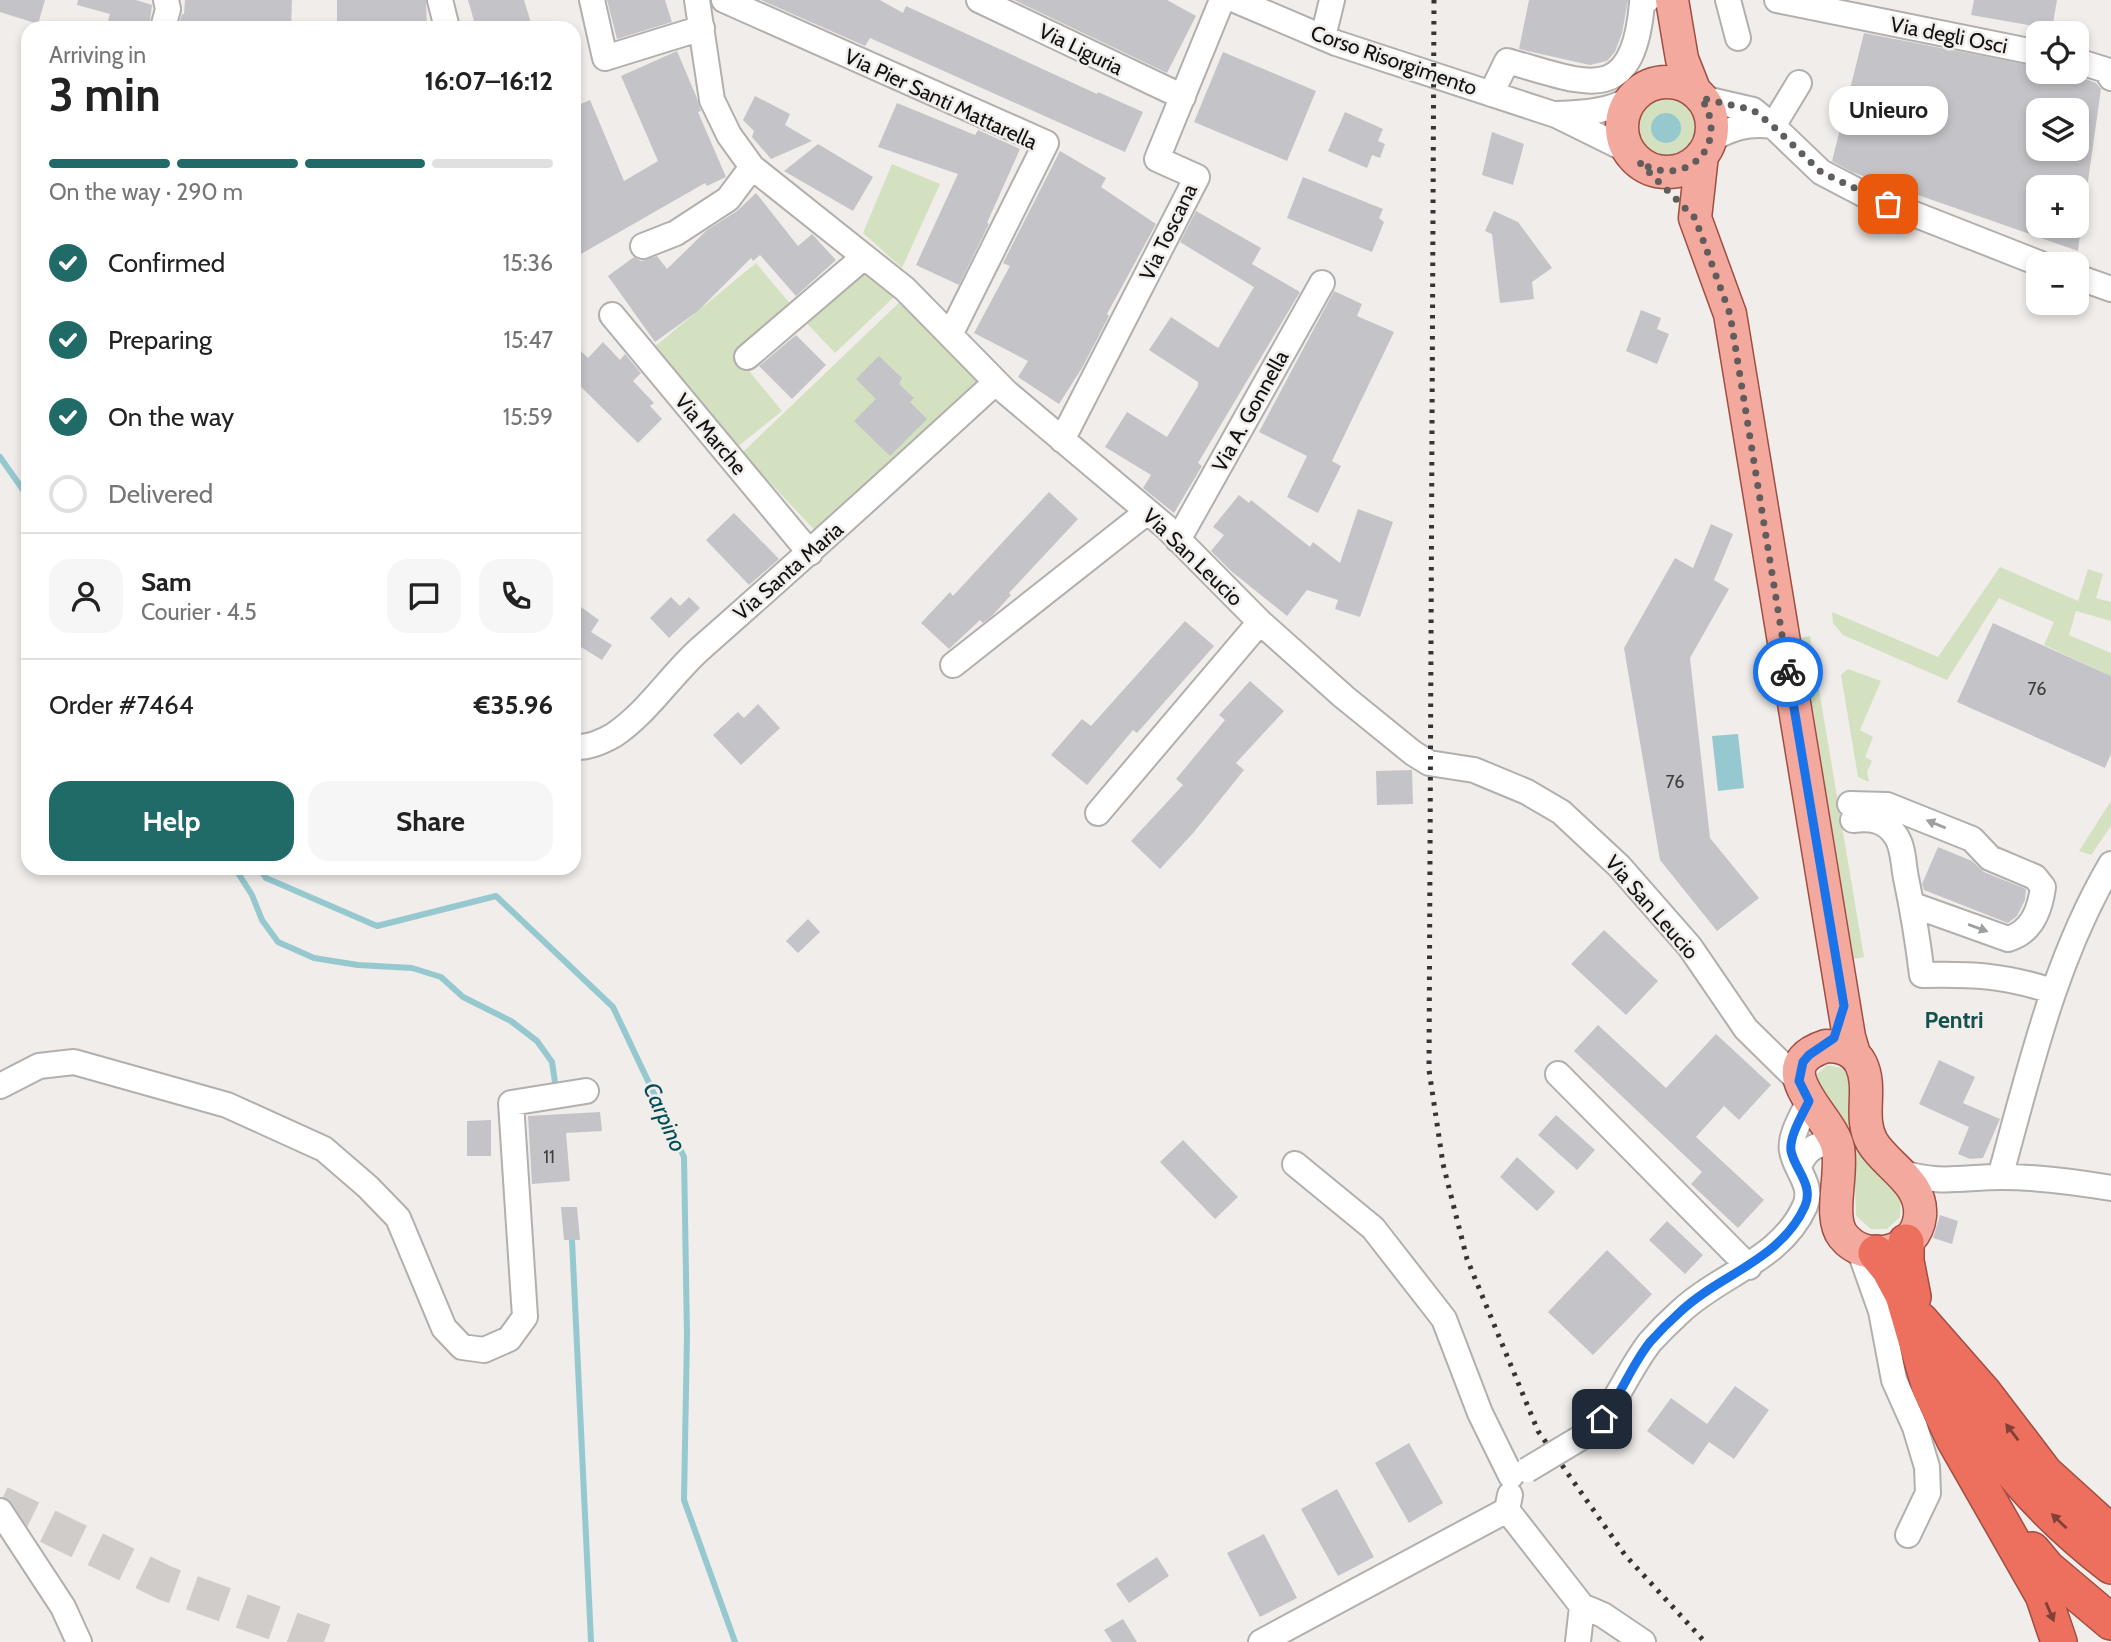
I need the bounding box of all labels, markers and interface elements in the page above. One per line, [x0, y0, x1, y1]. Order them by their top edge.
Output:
street label: Via degli Osci [1888, 11, 2010, 59]
street label: Via Liguria [1035, 18, 1127, 80]
street label: Corso Risorgimento [1308, 20, 1480, 100]
map controls [2026, 21, 2089, 315]
button: locate [2026, 21, 2089, 84]
text: Arriving in [49, 41, 146, 69]
street label: Via Pier Santi Mattarella [841, 43, 1041, 155]
text: 16:07–16:12 [424, 65, 553, 97]
text: 3 min [49, 67, 161, 123]
callout: Unieuro [1828, 85, 1948, 134]
text: Unieuro [1849, 96, 1928, 124]
button: layers [2026, 98, 2089, 161]
pin [1858, 174, 1918, 234]
button: + [2026, 175, 2089, 238]
text: On the way · 290 m [49, 178, 243, 206]
street label: Via Toscana [1134, 180, 1202, 284]
icon: bag [1869, 185, 1907, 223]
icon: check [49, 244, 87, 282]
text: Confirmed [108, 247, 225, 279]
text: 15:36 [503, 249, 553, 277]
button: − [2026, 252, 2089, 315]
icon: check [49, 321, 87, 359]
text: Preparing [108, 324, 212, 356]
text: 15:47 [503, 326, 553, 354]
street label: Via A. Gonnella [1206, 346, 1294, 476]
street label: Via Marche [670, 388, 752, 480]
icon: check [49, 398, 87, 436]
text: On the way [108, 401, 234, 433]
text: 15:59 [503, 403, 553, 431]
text: Delivered [108, 478, 213, 510]
street label: Via San Leucio [1138, 503, 1248, 611]
street label: Via Santa Maria [728, 517, 848, 625]
button: person [49, 559, 123, 633]
button: chat [387, 559, 461, 633]
button: phone [479, 559, 553, 633]
text: Sam [141, 566, 192, 598]
text: Courier · 4.5 [141, 598, 257, 626]
courier [1753, 637, 1823, 707]
icon: bike [1769, 653, 1807, 691]
house number: 76 [2028, 678, 2046, 700]
text: Order #7464 [49, 689, 194, 721]
text: €35.96 [474, 689, 553, 721]
house number: 76 [1666, 771, 1684, 793]
button: Help [49, 781, 294, 861]
button: Share [308, 781, 553, 861]
one-way arrow [1925, 819, 1946, 830]
street label: Via San Leucio [1600, 850, 1704, 964]
one-way arrow [1967, 923, 1988, 934]
district label: Pentri [1925, 1006, 1983, 1034]
water label: Carpino [637, 1078, 693, 1156]
house number: 11 [543, 1146, 555, 1168]
pin [1572, 1389, 1632, 1449]
icon: home [1583, 1400, 1621, 1438]
one-way arrow [2006, 1423, 2020, 1441]
one-way arrow [2051, 1514, 2068, 1530]
one-way arrow [2044, 1601, 2055, 1622]

